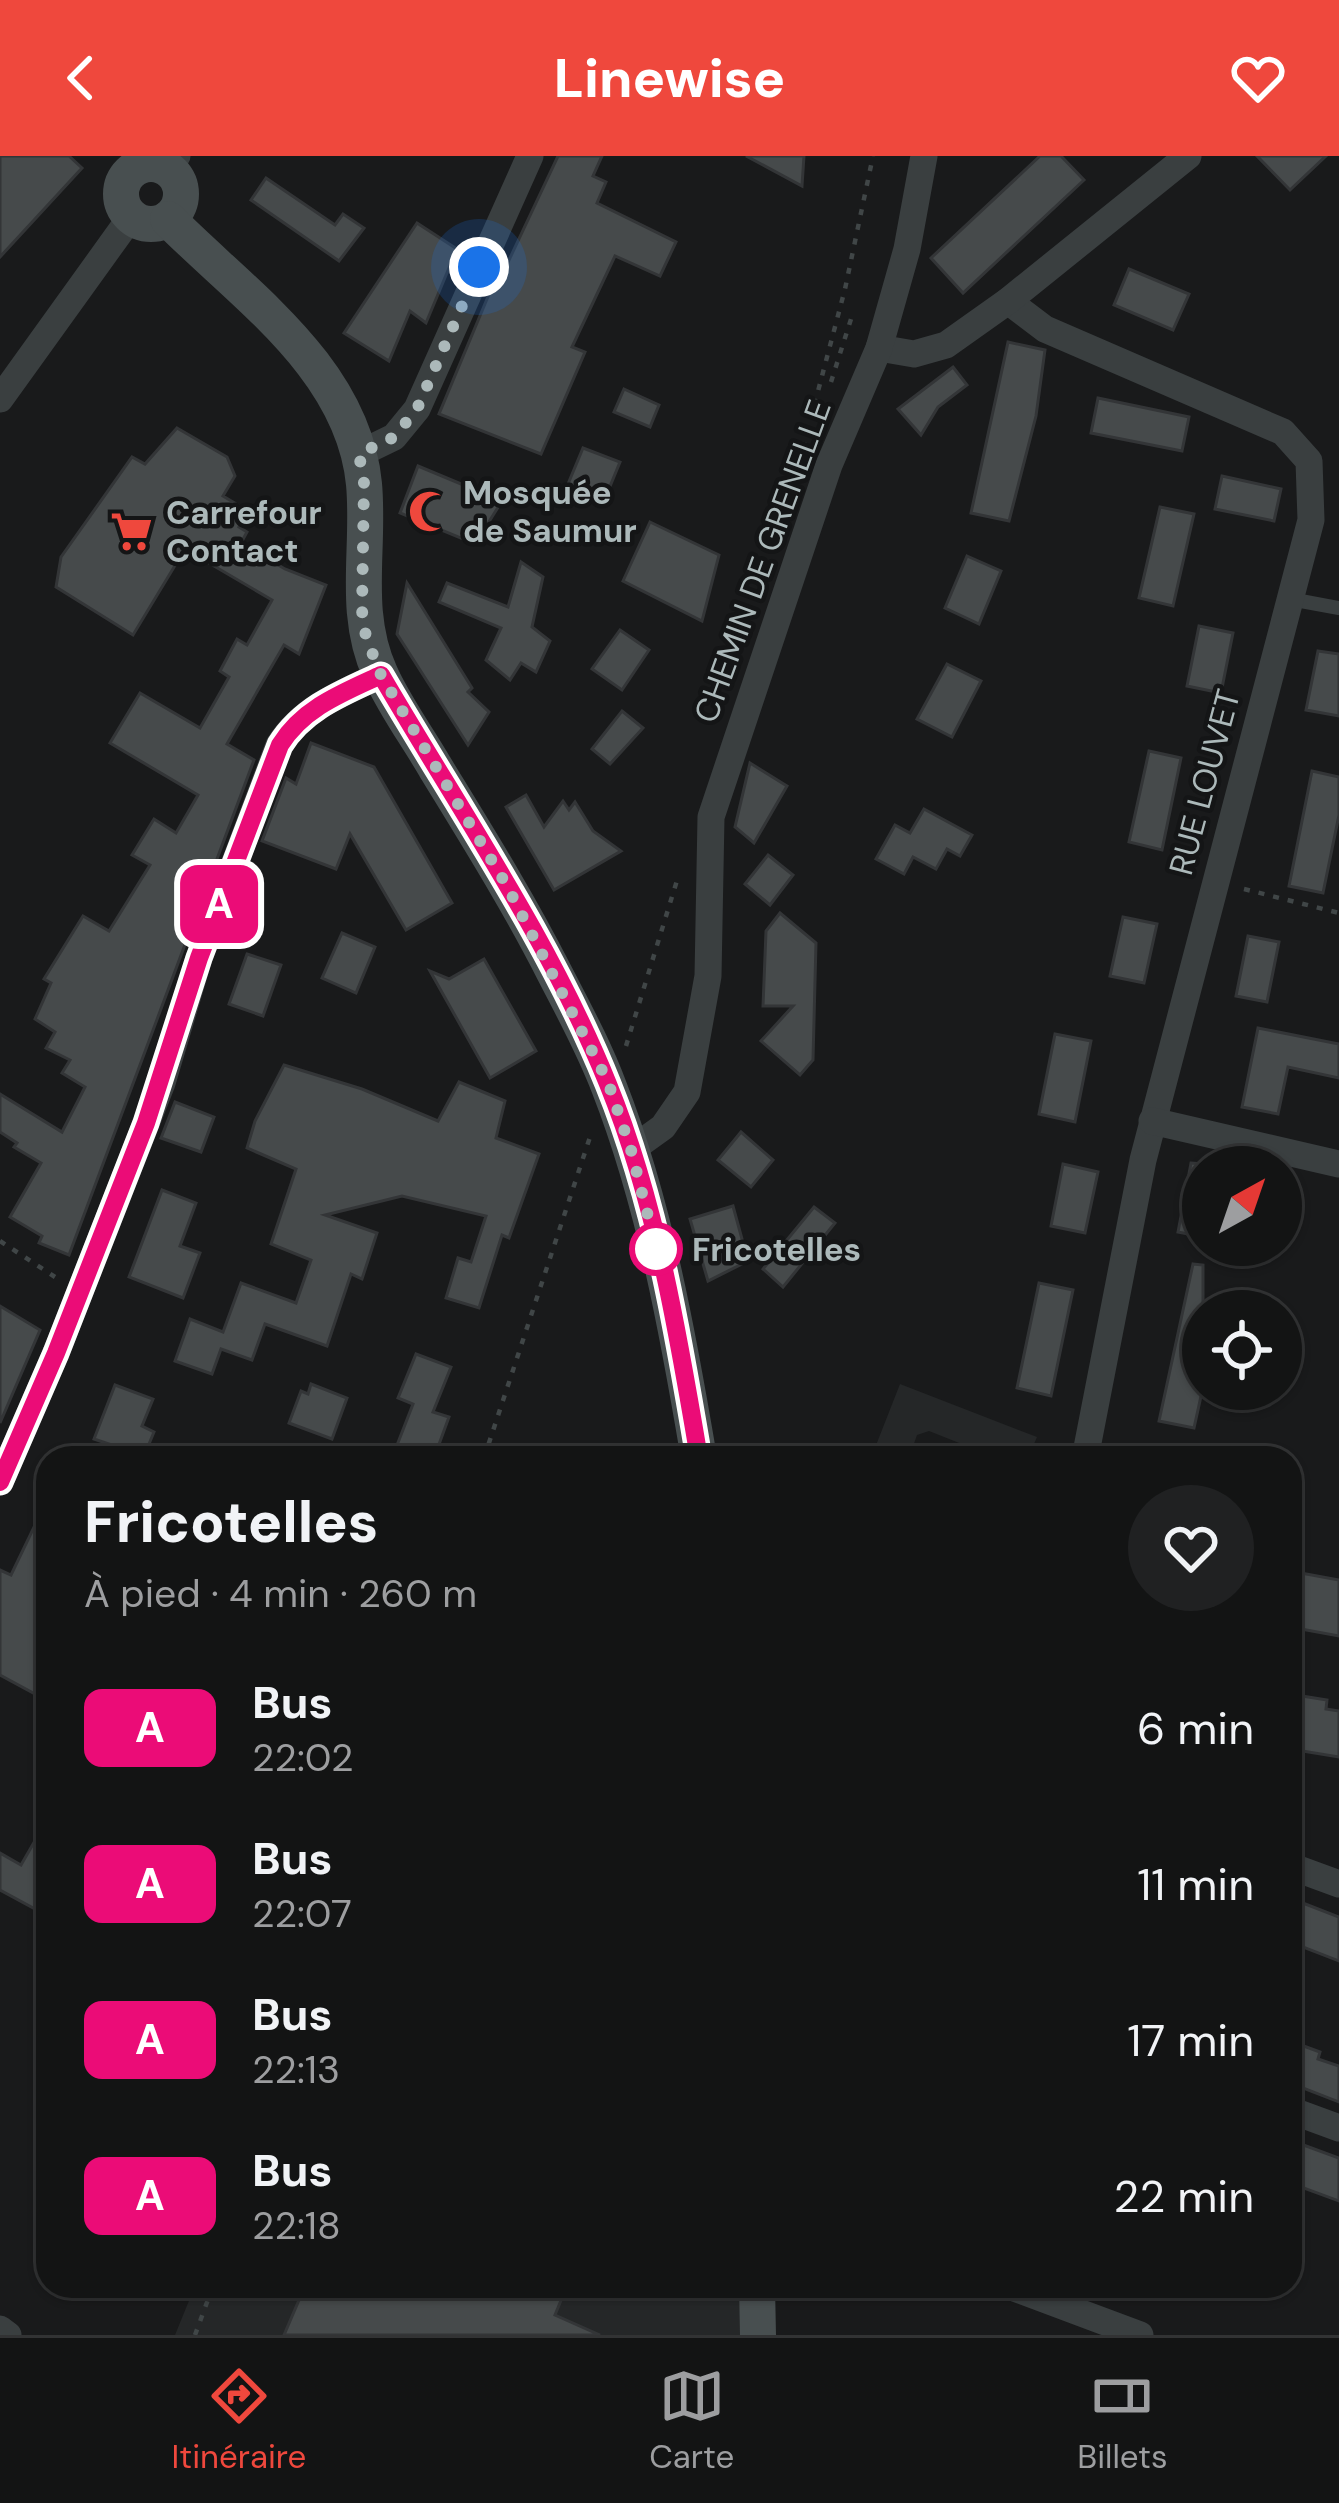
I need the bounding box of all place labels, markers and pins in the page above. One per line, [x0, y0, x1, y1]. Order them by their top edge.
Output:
place label: Mosquée de Saumur [463, 471, 637, 552]
mosque icon: Mosquée de Saumur [406, 488, 452, 534]
place label: Carrefour Contact [166, 491, 322, 572]
supermarket icon: Carrefour Contact [109, 508, 155, 554]
marker: Fricotelles [631, 1224, 681, 1274]
place label: Fricotelles [692, 1228, 861, 1271]

